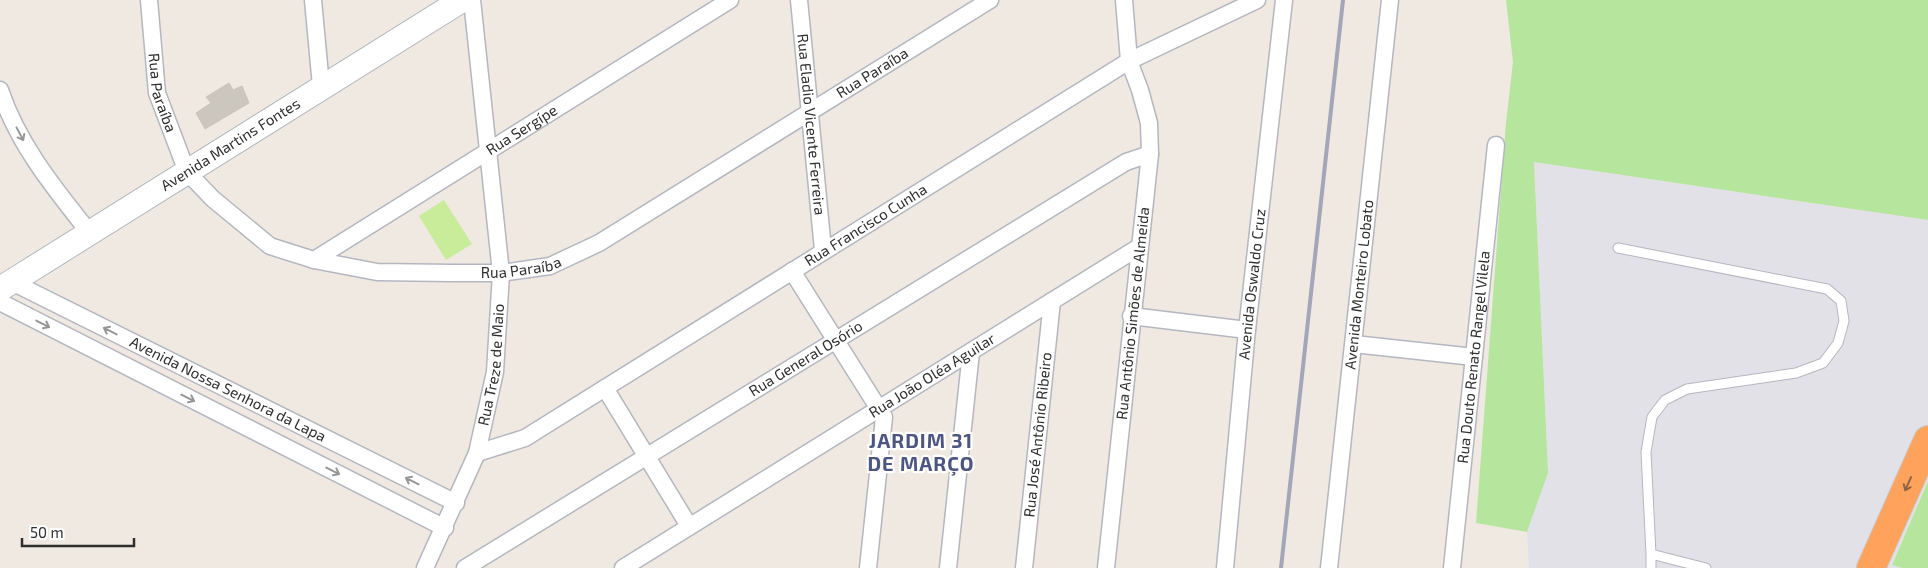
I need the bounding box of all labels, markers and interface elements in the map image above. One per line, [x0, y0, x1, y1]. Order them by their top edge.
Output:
street label: Rua Eladio Vicente Ferreira [794, 33, 830, 216]
street label: Rua Paraíba [833, 43, 911, 101]
street label: Rua Paraíba [146, 52, 181, 134]
street label: Avenida Martins Fontes [157, 94, 303, 194]
street label: Rua Sergípe [482, 100, 560, 158]
one-way arrow [15, 127, 25, 142]
street label: Rua Francisco Cunha [801, 180, 930, 269]
street label: Avenida Monteiro Lobato [1340, 199, 1376, 370]
street label: Rua Antônio Simões de Almeida [1112, 206, 1152, 421]
street label: Avenida Oswaldo Cruz [1234, 208, 1269, 360]
street label: Rua Douto Renato Rangel Vilela [1453, 250, 1493, 464]
street label: Rua Paraíba [481, 252, 564, 281]
street label: Rua Treze de Maio [473, 303, 507, 427]
street label: Rua General Osório [745, 316, 865, 399]
one-way arrow [36, 319, 51, 329]
one-way arrow [103, 326, 118, 335]
street label: Rua João Oléa Aguilar [865, 329, 998, 421]
street label: Avenida Nossa Senhora da Lapa [127, 332, 329, 445]
street label: Rua José Antônio Ribeiro [1019, 351, 1055, 518]
one-way arrow [181, 393, 196, 403]
district label: JARDIM 31 DE MARÇO [867, 428, 975, 476]
one-way arrow [326, 466, 341, 476]
one-way arrow [405, 476, 420, 486]
one-way arrow [1903, 476, 1913, 491]
scale bar [22, 516, 135, 548]
text: 50 m [30, 523, 64, 541]

